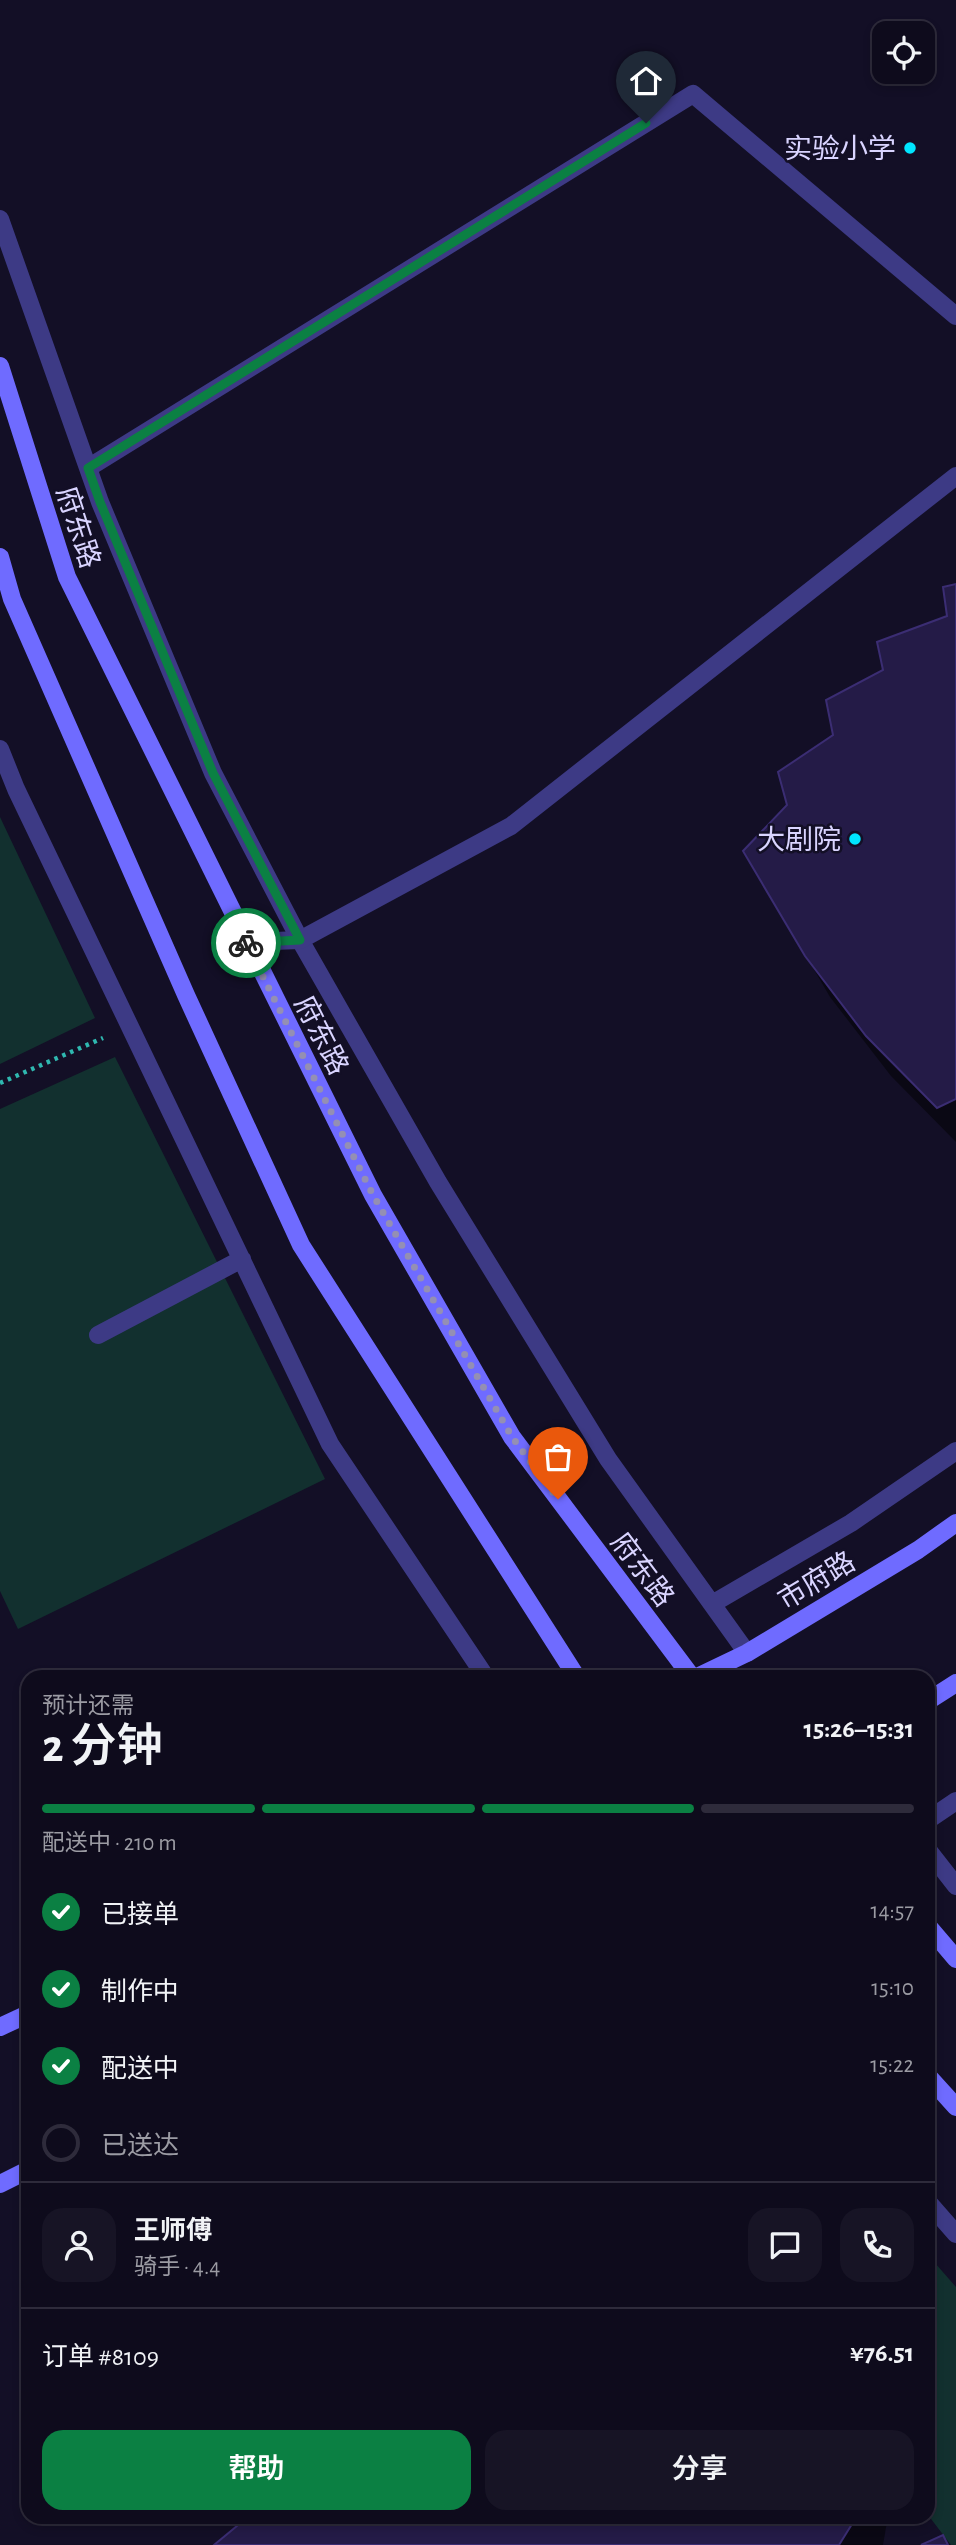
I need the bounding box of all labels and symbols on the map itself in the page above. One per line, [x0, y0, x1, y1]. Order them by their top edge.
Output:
pin [616, 51, 676, 123]
place label: 实验小学 [784, 134, 896, 164]
marker: 实验小学 [902, 140, 918, 156]
street label: 府东路 [51, 483, 105, 572]
place label: 大剧院 [757, 825, 841, 855]
marker: 大剧院 [847, 831, 863, 847]
courier [211, 908, 281, 978]
street label: 府东路 [289, 991, 354, 1080]
pin [528, 1427, 588, 1499]
street label: 府东路 [605, 1527, 679, 1612]
street label: 市府路 [773, 1546, 860, 1615]

